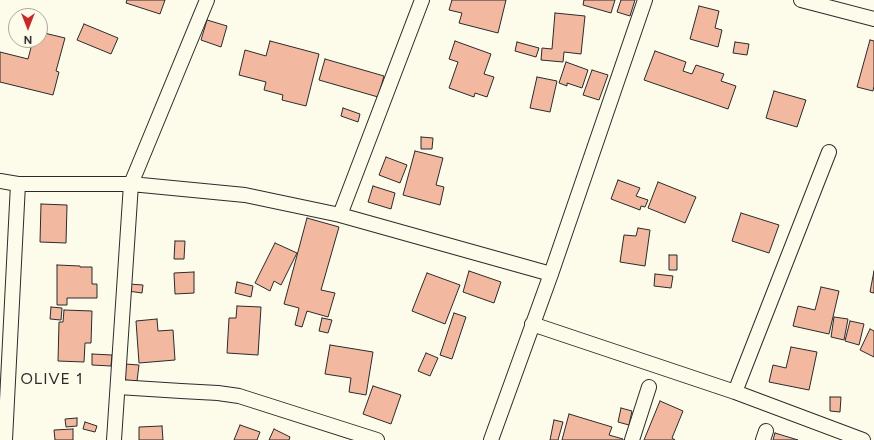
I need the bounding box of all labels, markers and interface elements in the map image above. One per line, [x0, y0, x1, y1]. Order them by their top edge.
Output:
north arrow [8, 8, 48, 48]
text: N [24, 33, 32, 46]
district label: OLIVE 1 [20, 369, 84, 389]

